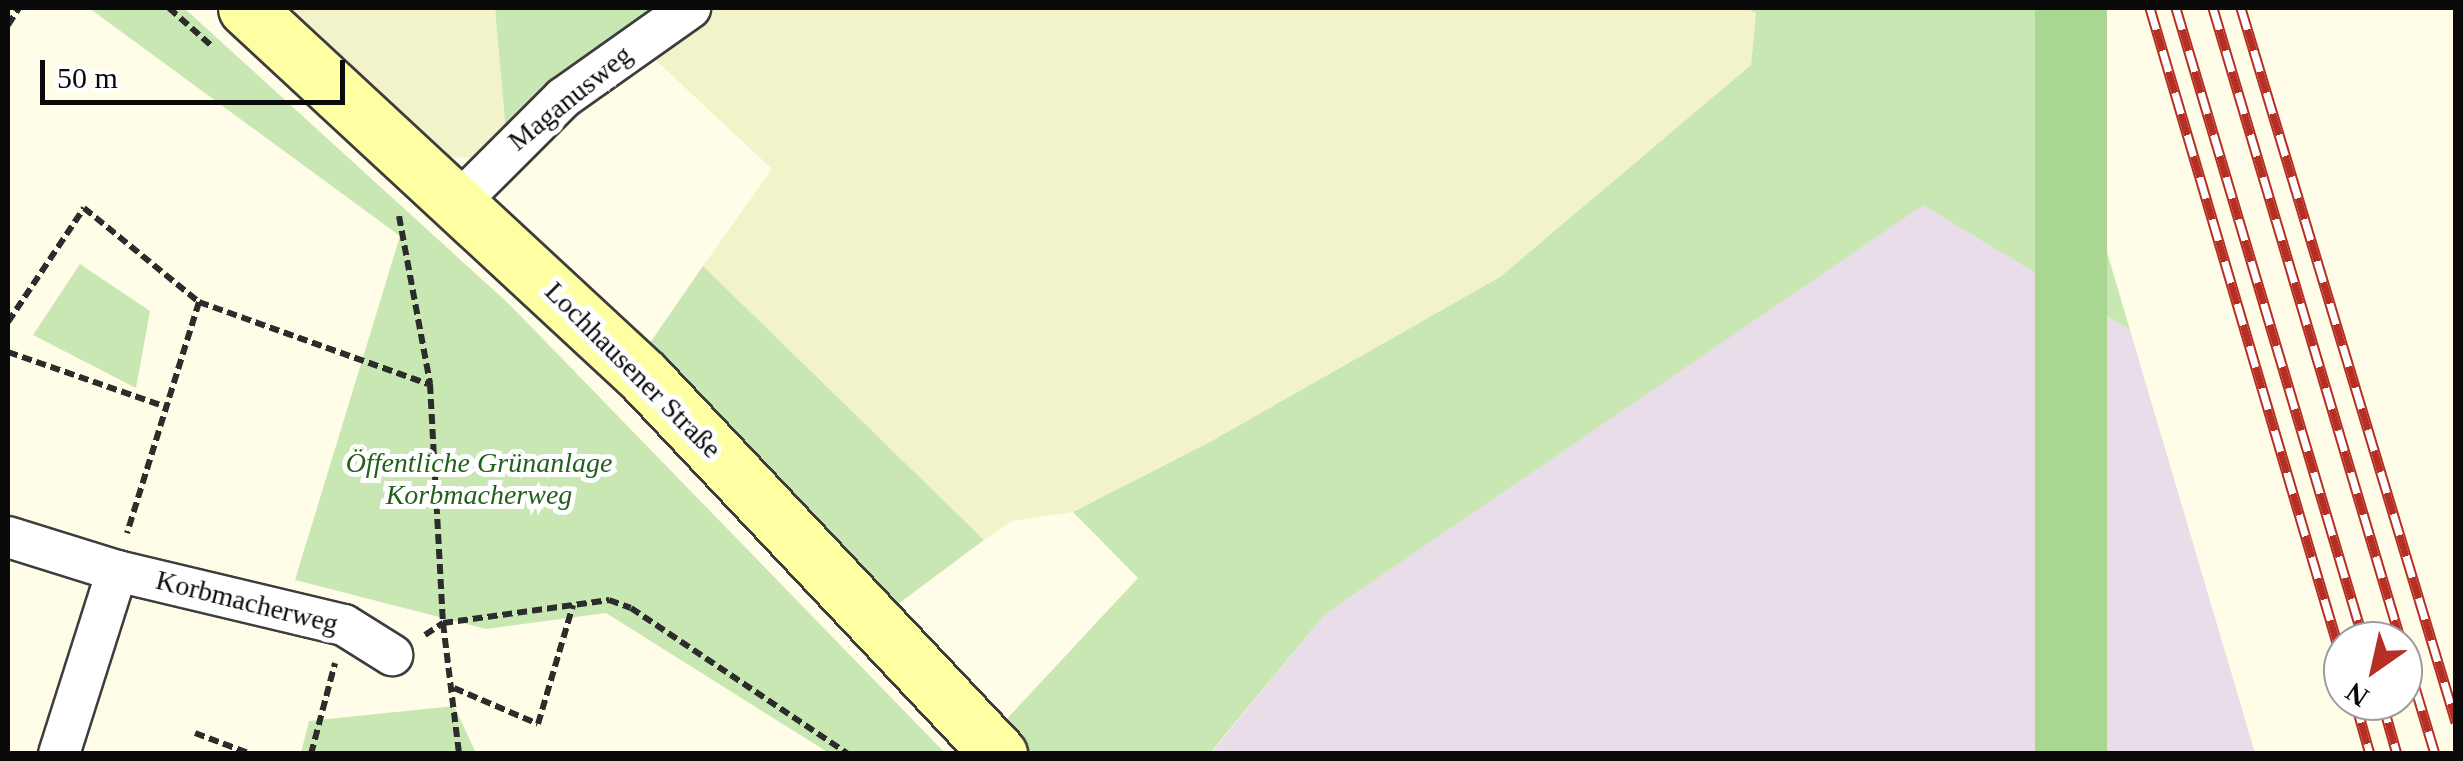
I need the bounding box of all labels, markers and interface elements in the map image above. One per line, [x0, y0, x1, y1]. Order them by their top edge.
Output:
street label: Maganusweg [501, 38, 639, 158]
scale bar [45, 40, 350, 102]
text: 50 m [57, 61, 118, 94]
street label: Lochhausener Straße [538, 275, 728, 465]
park label: Öffentliche Grünanlage Korbmacherweg [346, 446, 612, 512]
street label: Korbmacherweg [152, 563, 342, 641]
north arrow [2323, 621, 2423, 721]
text: N [2340, 676, 2374, 713]

